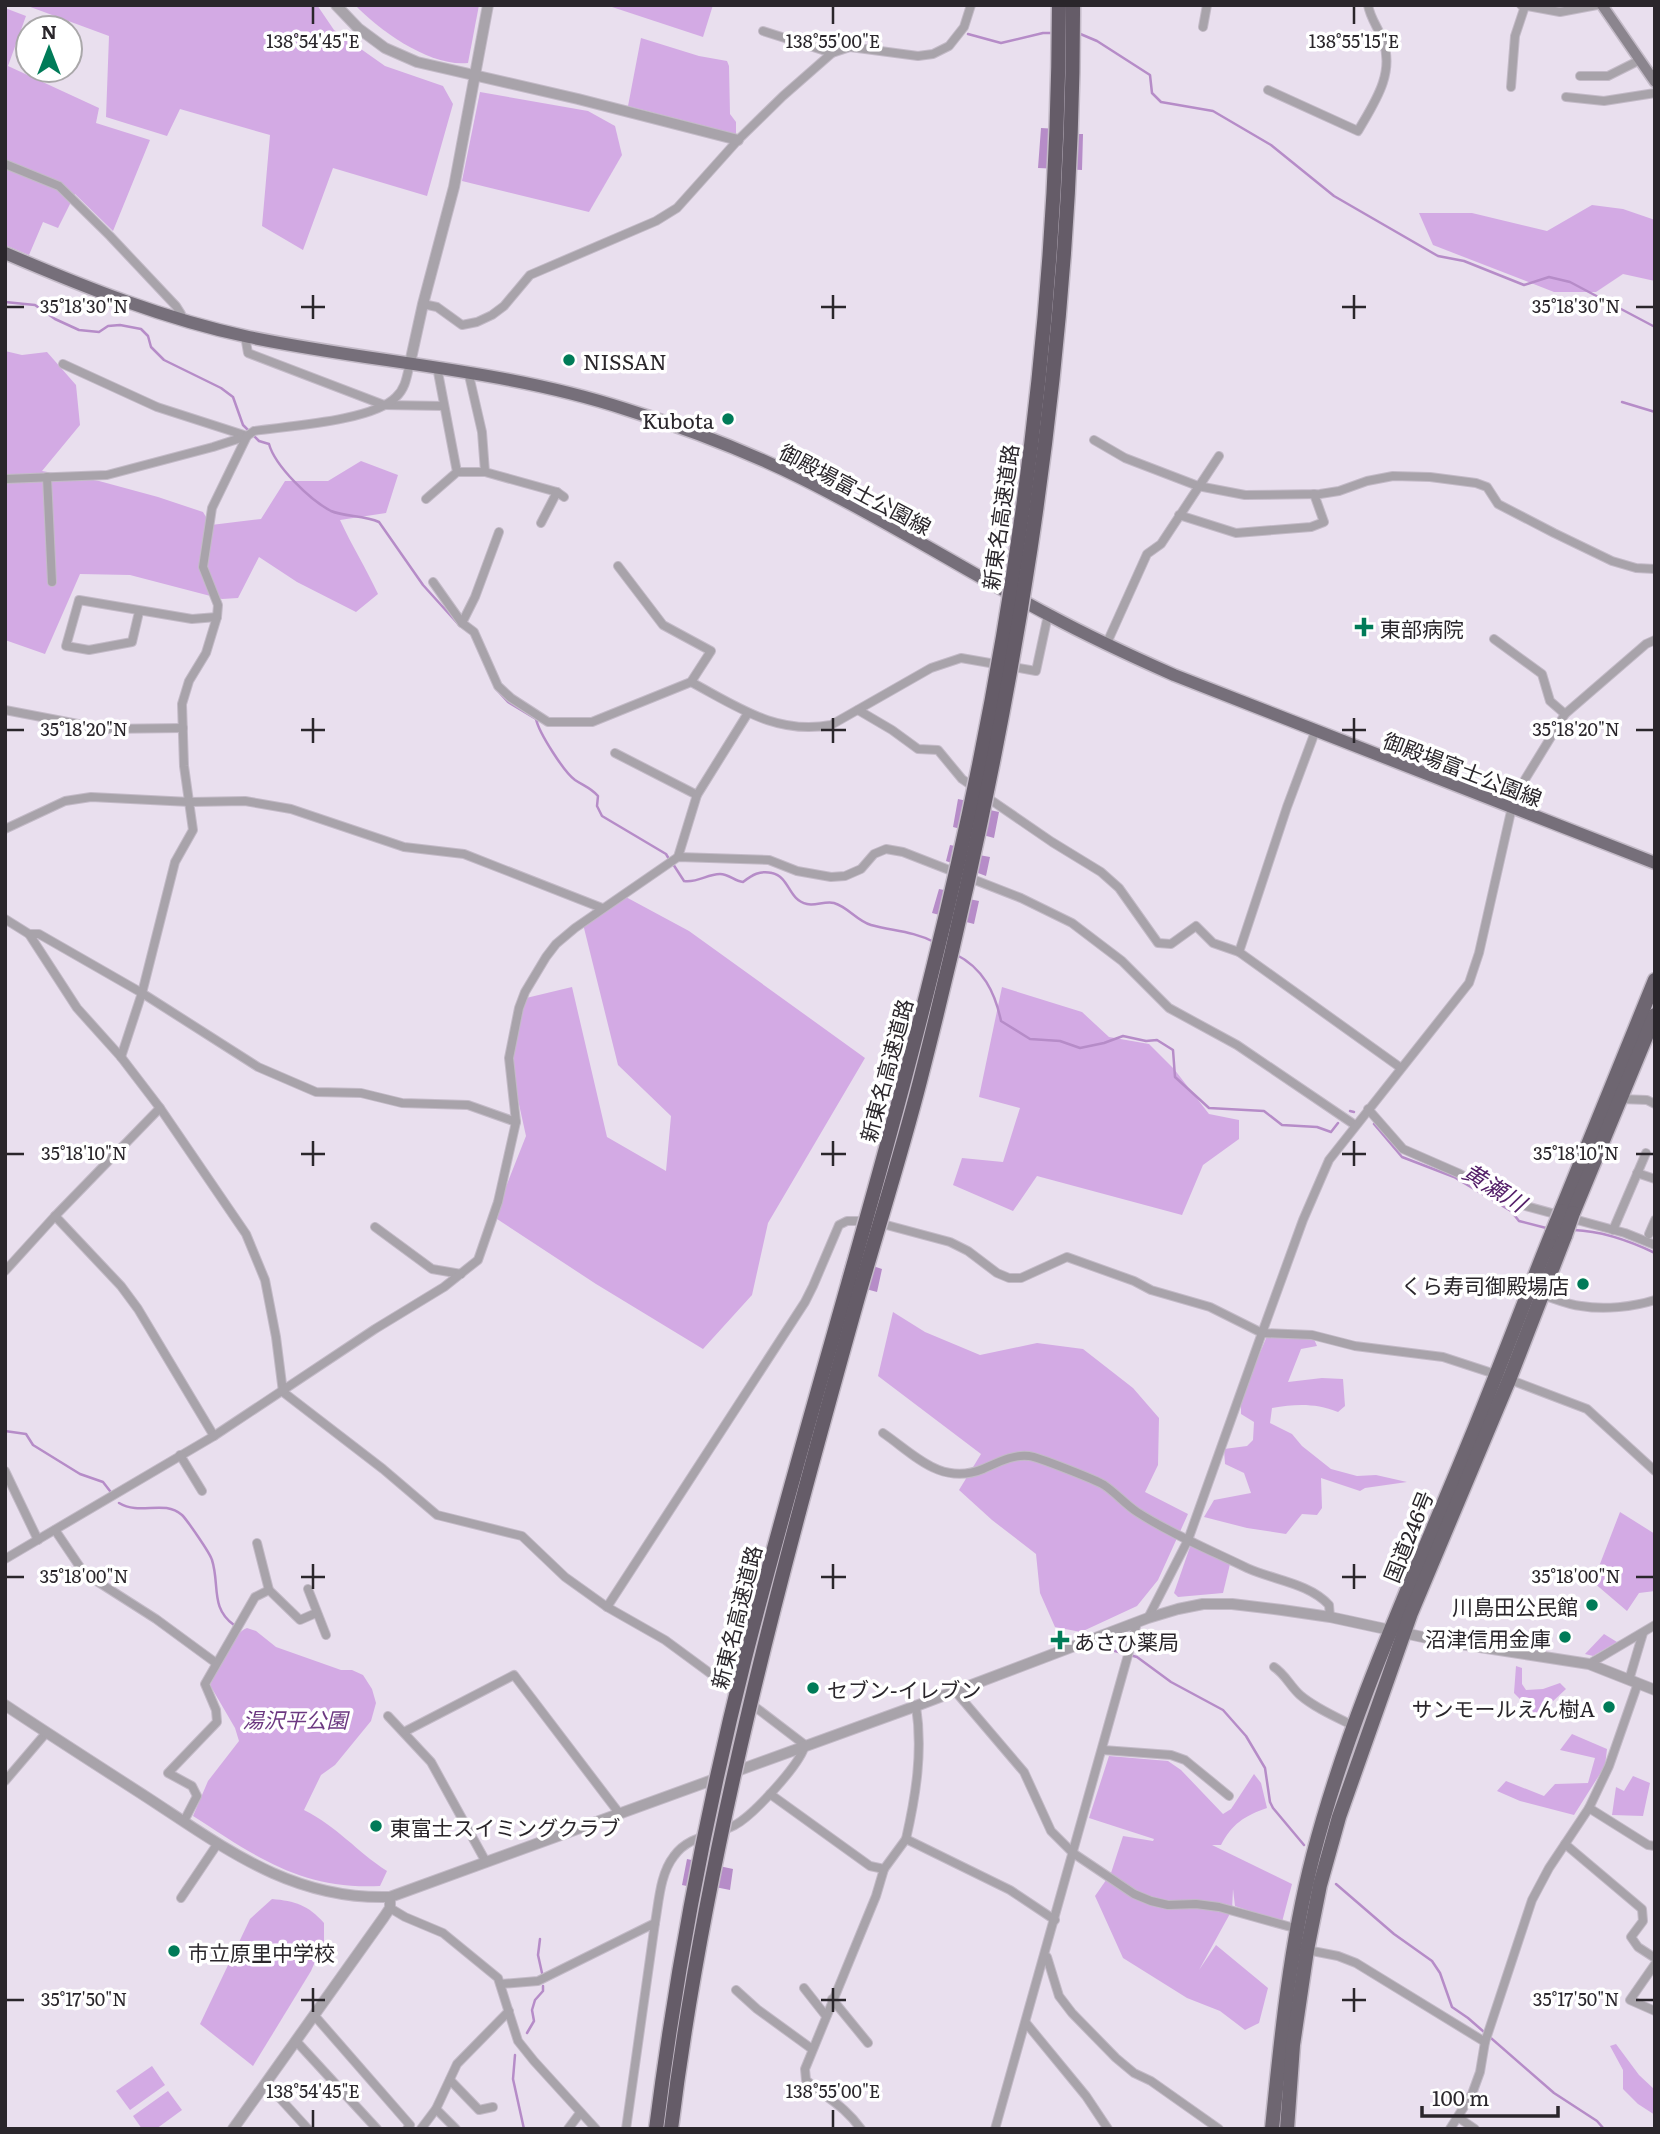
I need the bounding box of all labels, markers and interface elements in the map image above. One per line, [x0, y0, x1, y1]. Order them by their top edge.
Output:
north arrow [14, 14, 84, 84]
text: N [41, 17, 57, 45]
text: 138°54'45"E [266, 27, 360, 54]
text: 138°55'00"E [786, 27, 880, 54]
text: 138°55'15"E [1309, 27, 1399, 54]
text: 35°18'30"N [40, 292, 128, 319]
text: 35°18'30"N [1532, 292, 1620, 319]
place label: NISSAN [583, 345, 667, 376]
marker: NISSAN [561, 352, 577, 368]
place label: Kubota [642, 404, 715, 435]
marker: Kubota [720, 411, 736, 427]
street label: 御殿場富士公園線 [775, 435, 937, 541]
street label: 新東名高速道路 [973, 442, 1025, 592]
place label: 東部病院 [1380, 612, 1464, 643]
marker: 東部病院 [1354, 617, 1374, 637]
text: 35°18'20"N [40, 715, 128, 742]
text: 35°18'20"N [1532, 715, 1620, 742]
street label: 御殿場富士公園線 [1379, 723, 1547, 813]
street label: 新東名高速道路 [851, 995, 919, 1145]
text: 35°18'10"N [41, 1139, 127, 1166]
text: 35°18'10"N [1533, 1139, 1619, 1166]
water label: 黄瀬川 [1457, 1153, 1536, 1220]
place label: くら寿司御殿場店 [1401, 1269, 1569, 1300]
marker: くら寿司御殿場店 [1575, 1276, 1591, 1292]
street label: 国道246号 [1375, 1485, 1439, 1587]
street label: 新東名高速道路 [702, 1542, 768, 1692]
text: 35°18'00"N [40, 1562, 129, 1589]
text: 35°18'00"N [1532, 1562, 1621, 1589]
place label: 川島田公民館 [1452, 1590, 1578, 1621]
marker: 川島田公民館 [1584, 1597, 1600, 1613]
place label: 沼津信用金庫 [1425, 1622, 1551, 1653]
place label: あさひ薬局 [1074, 1625, 1179, 1656]
marker: 沼津信用金庫 [1557, 1629, 1573, 1645]
marker: あさひ薬局 [1052, 1632, 1068, 1648]
place label: セブン-イレブン [827, 1673, 981, 1704]
marker: セブン-イレブン [805, 1680, 821, 1696]
place label: サンモールえん樹A [1412, 1692, 1596, 1723]
marker: サンモールえん樹A [1601, 1699, 1617, 1715]
park label: 湯沢平公園 [243, 1703, 350, 1734]
place label: 東富士スイミングクラブ [390, 1811, 621, 1842]
marker: 東富士スイミングクラブ [368, 1818, 384, 1834]
place label: 市立原里中学校 [188, 1936, 335, 1967]
marker: 市立原里中学校 [166, 1943, 182, 1959]
text: 35°17'50"N [41, 1985, 127, 2012]
text: 35°17'50"N [1533, 1985, 1619, 2012]
scale bar [1422, 2074, 1558, 2118]
text: 138°54'45"E [266, 2077, 360, 2104]
text: 138°55'00"E [786, 2077, 880, 2104]
text: 100 m [1432, 2081, 1489, 2112]

